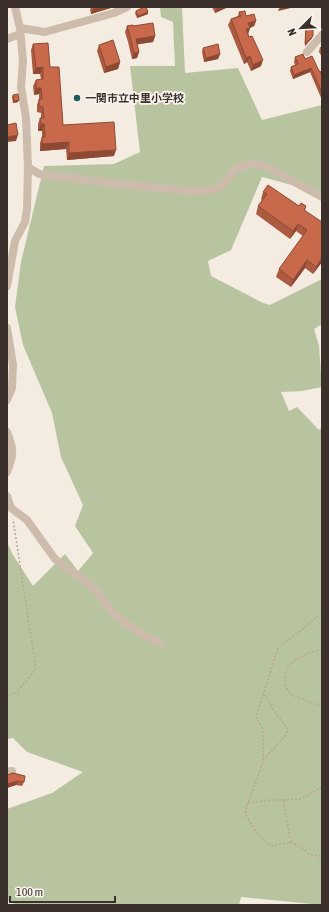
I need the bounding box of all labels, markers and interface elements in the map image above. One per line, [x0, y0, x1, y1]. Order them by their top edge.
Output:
north arrow [281, 8, 321, 48]
text: N [285, 27, 299, 37]
place label: 一関市立中里小学校 [85, 92, 184, 104]
marker: 一関市立中里小学校 [72, 93, 82, 103]
scale bar [10, 878, 115, 904]
text: 100 m [16, 885, 43, 899]

